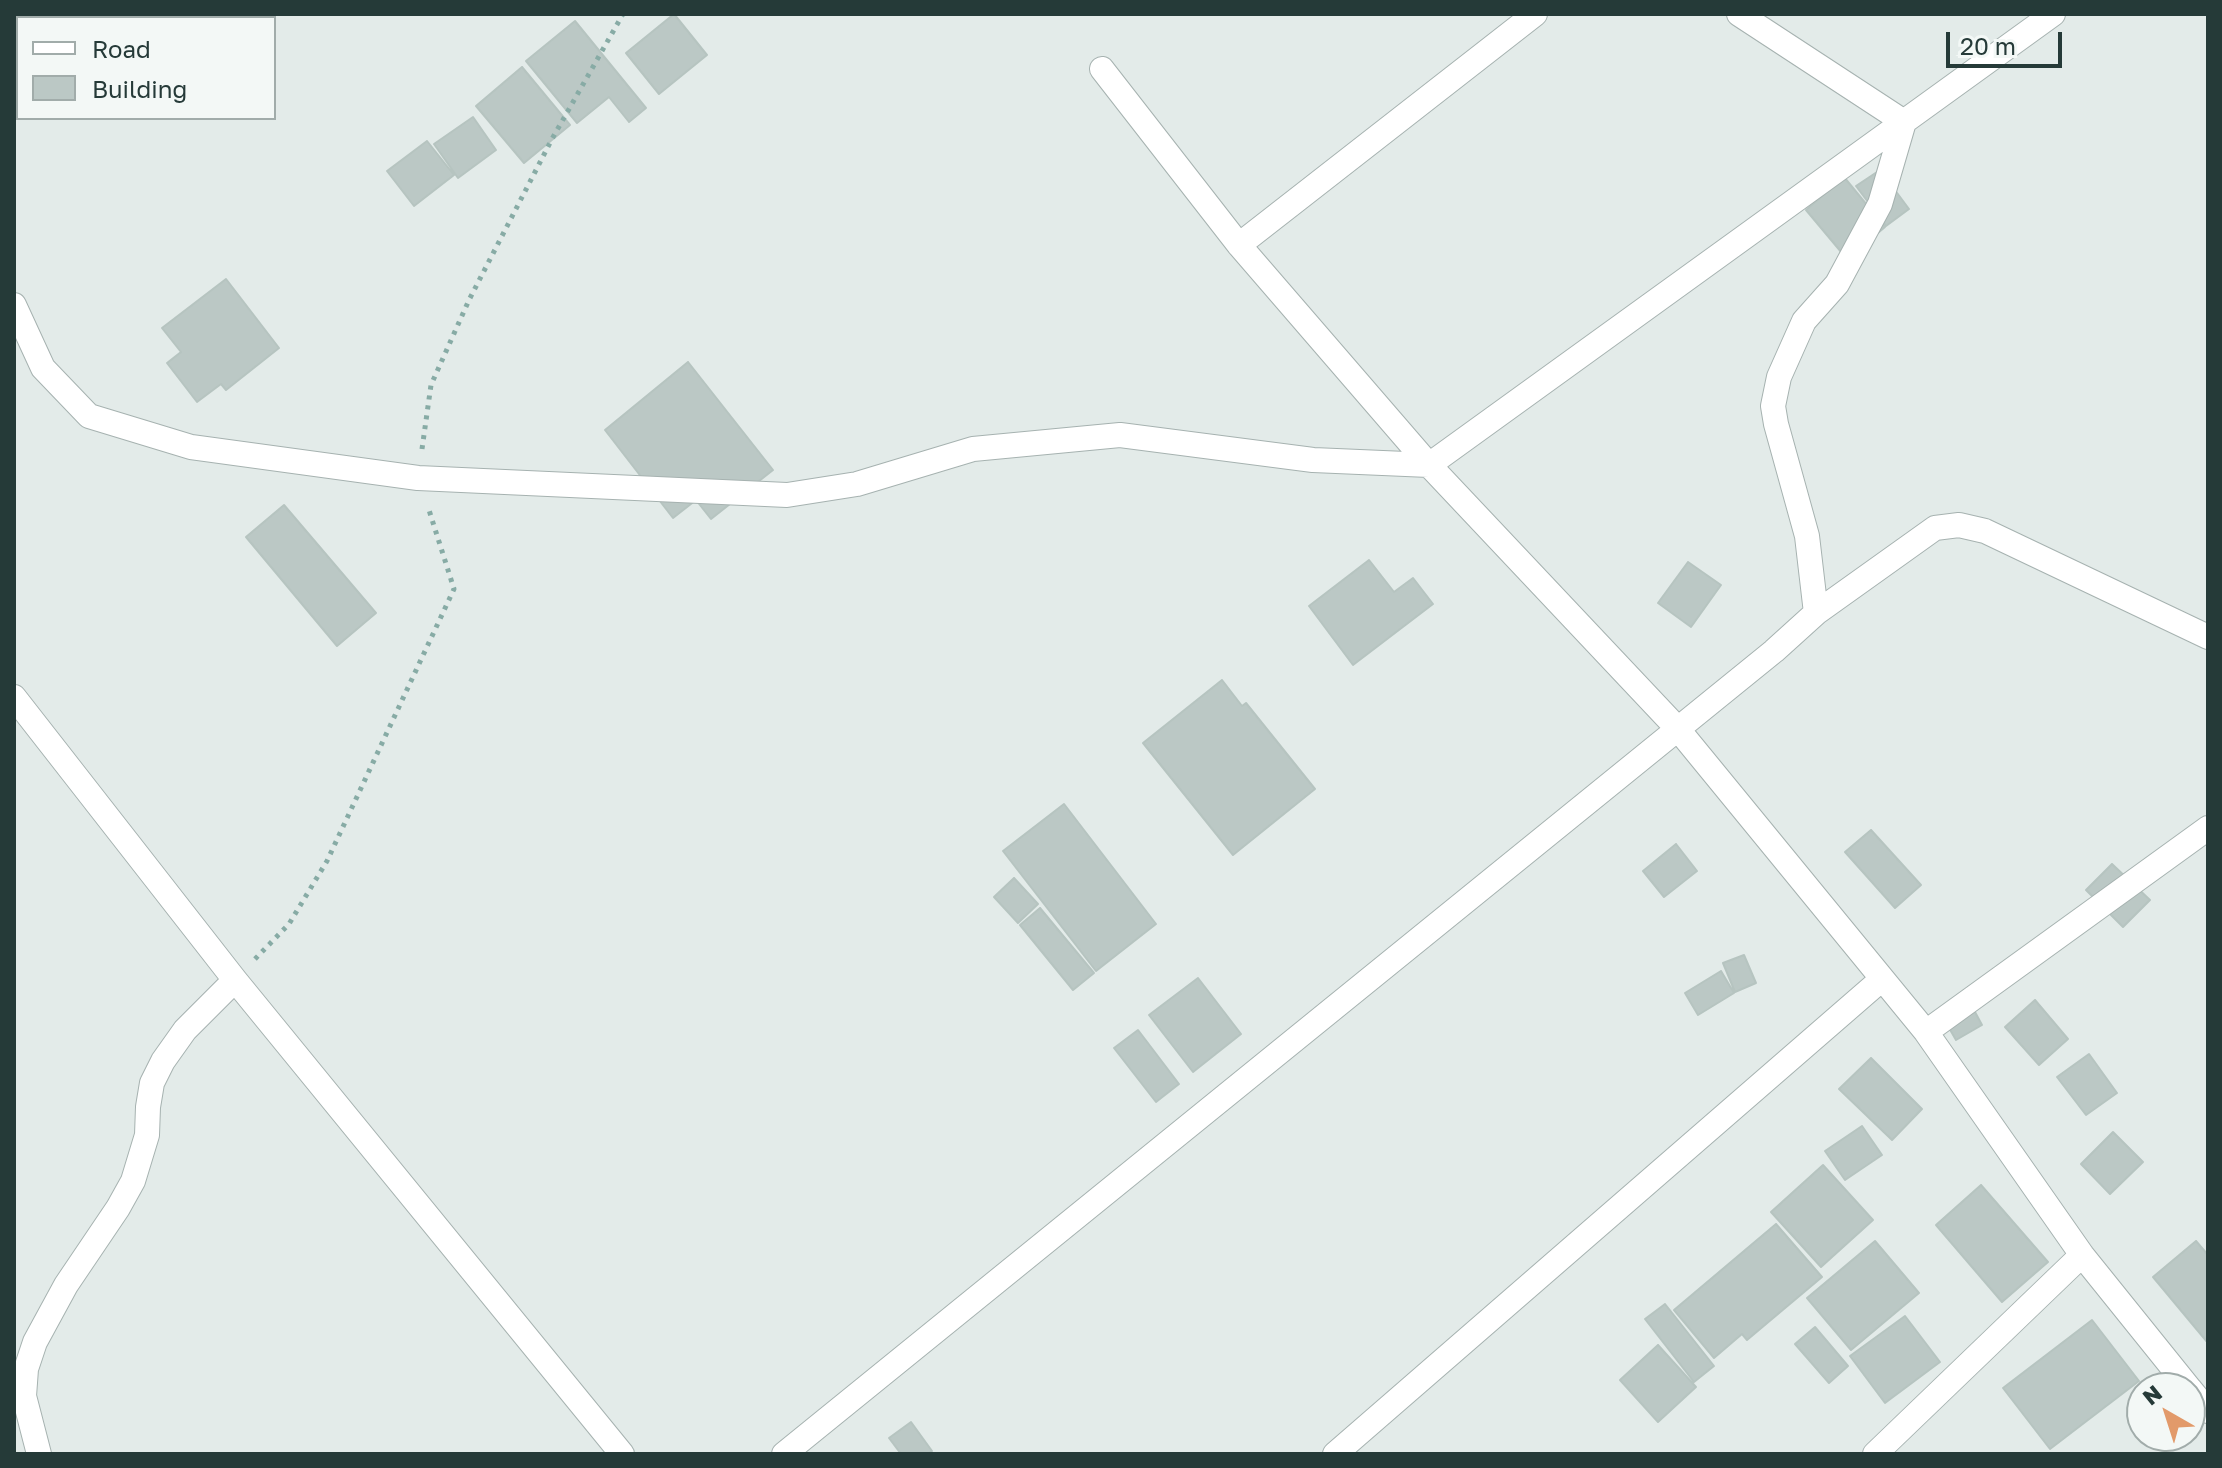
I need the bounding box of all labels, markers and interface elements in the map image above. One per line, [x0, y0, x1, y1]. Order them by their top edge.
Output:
legend [16, 16, 276, 120]
scale bar [1950, 16, 2066, 66]
text: 20 m [1960, 31, 2016, 60]
text: Road [92, 34, 151, 63]
text: Building [92, 74, 187, 103]
north arrow [2126, 1372, 2206, 1452]
text: N [2137, 1379, 2167, 1410]

